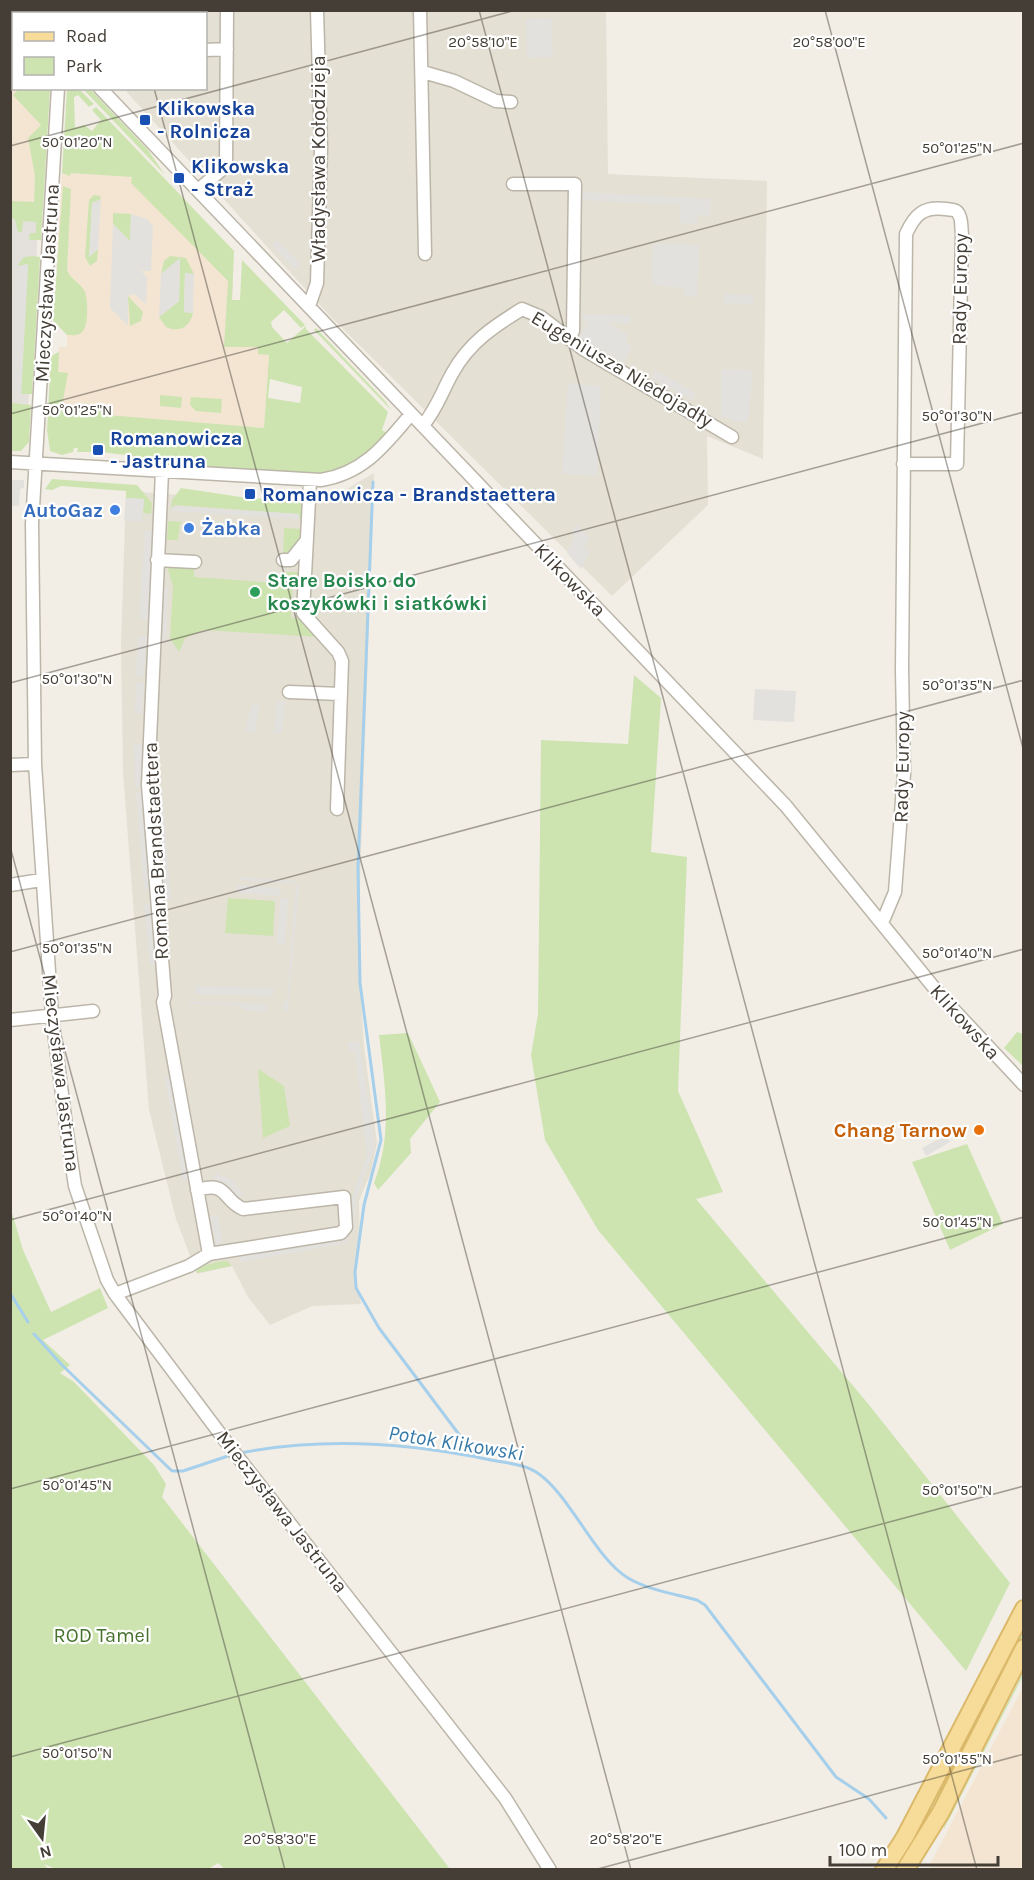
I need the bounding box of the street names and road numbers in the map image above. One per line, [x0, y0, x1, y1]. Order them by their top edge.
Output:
street label: Władysława Kołodzieja [307, 55, 330, 263]
street label: Mieczysława Jastruna [30, 183, 64, 383]
street label: Rady Europy [948, 233, 972, 345]
street label: Eugeniusza Niedojadły [527, 306, 717, 432]
street label: Klikowska [529, 538, 611, 622]
street label: Rady Europy [890, 711, 914, 823]
street label: Romana Brandstaettera [139, 741, 173, 961]
street label: Mieczysława Jastruna [37, 973, 85, 1173]
street label: Klikowska [925, 980, 1005, 1064]
street label: Mieczysława Jastruna [212, 1426, 352, 1598]

